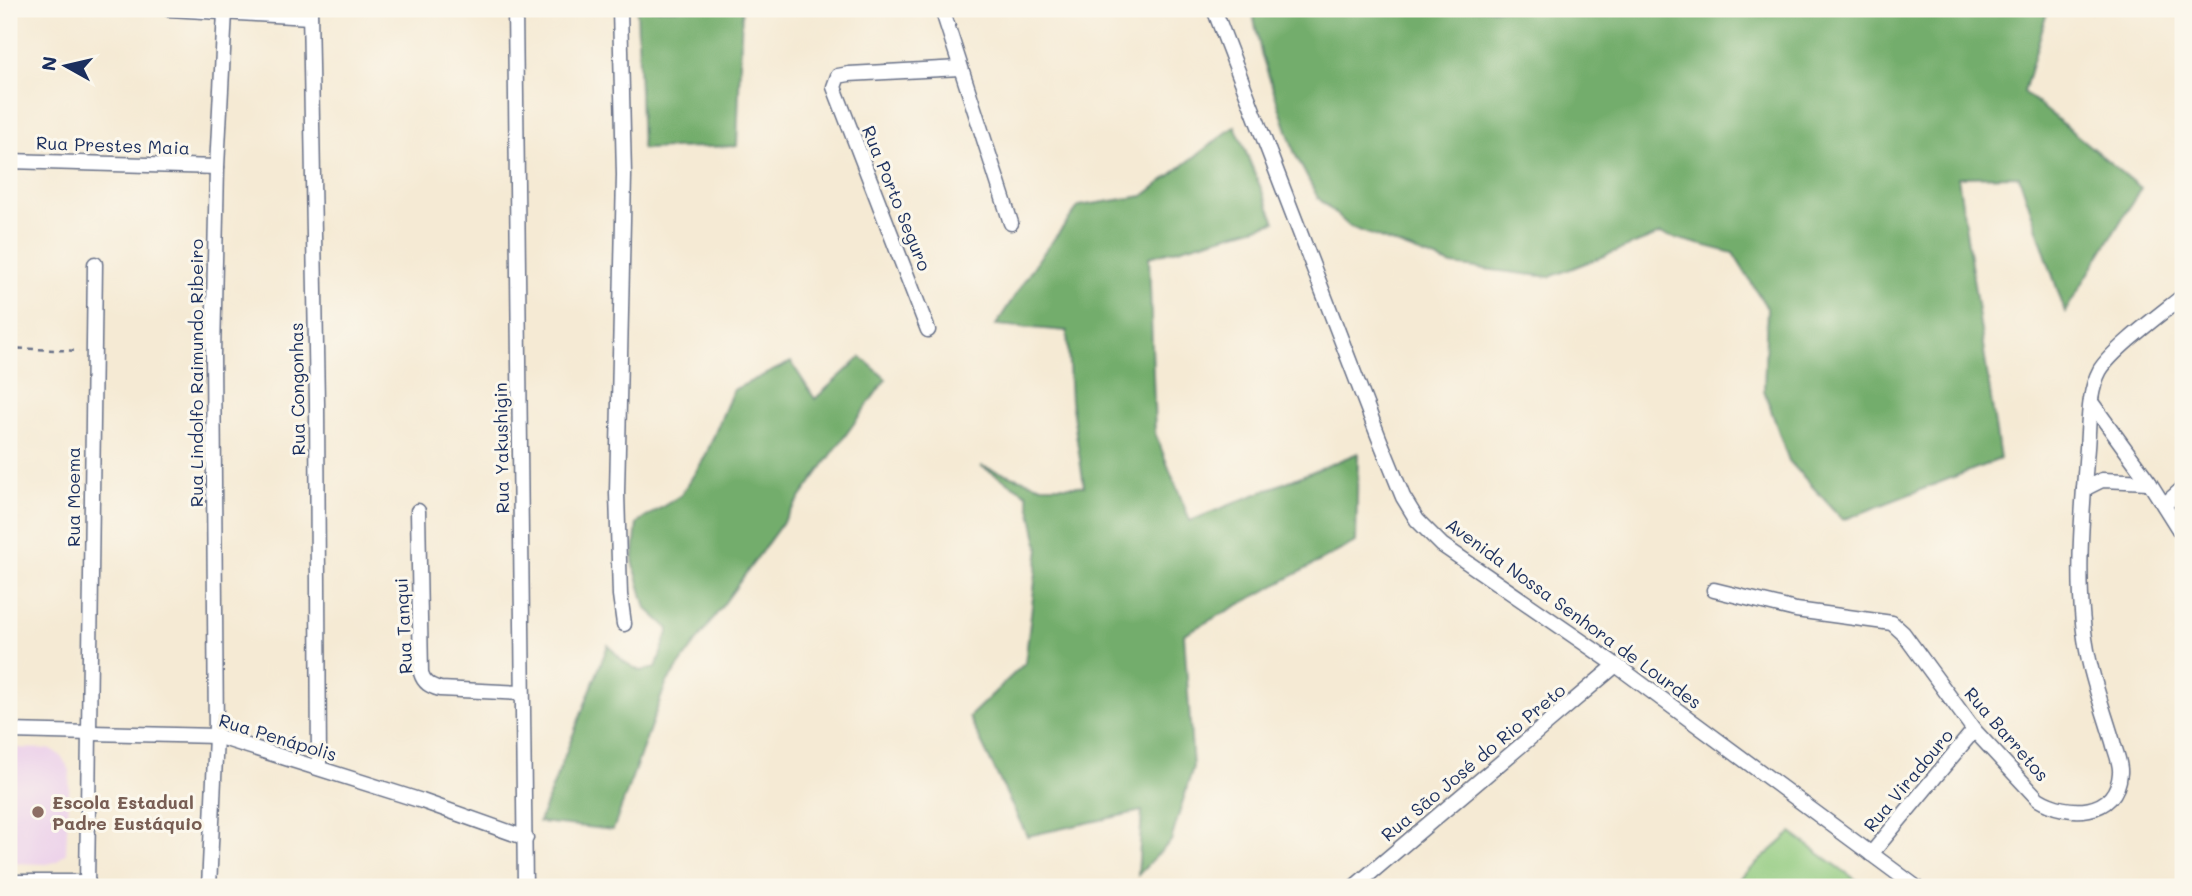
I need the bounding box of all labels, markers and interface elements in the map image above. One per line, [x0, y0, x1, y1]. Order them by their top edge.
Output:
north arrow [32, 32, 102, 102]
text: N [35, 55, 62, 72]
street label: Rua Porto Seguro [857, 122, 937, 275]
street label: Rua Prestes Maia [36, 130, 190, 160]
street label: Rua Lindolfo Raimundo Ribeiro [184, 238, 208, 507]
street label: Rua Congonhas [284, 322, 310, 456]
street label: Rua Yakushigin [488, 382, 514, 514]
street label: Rua Moema [61, 447, 85, 547]
street label: Avenida Nossa Senhora de Lourdes [1441, 512, 1707, 714]
street label: Rua Tanqui [388, 577, 418, 675]
street label: Rua São José do Rio Preto [1376, 678, 1570, 846]
street label: Rua Barretos [1959, 682, 2055, 786]
street label: Rua Penápolis [216, 708, 340, 766]
street label: Rua Viradouro [1858, 723, 1958, 836]
place label: Escola Estadual Padre Eustáquio [52, 790, 202, 835]
marker: Escola Estadual Padre Eustáquio [30, 804, 46, 820]

